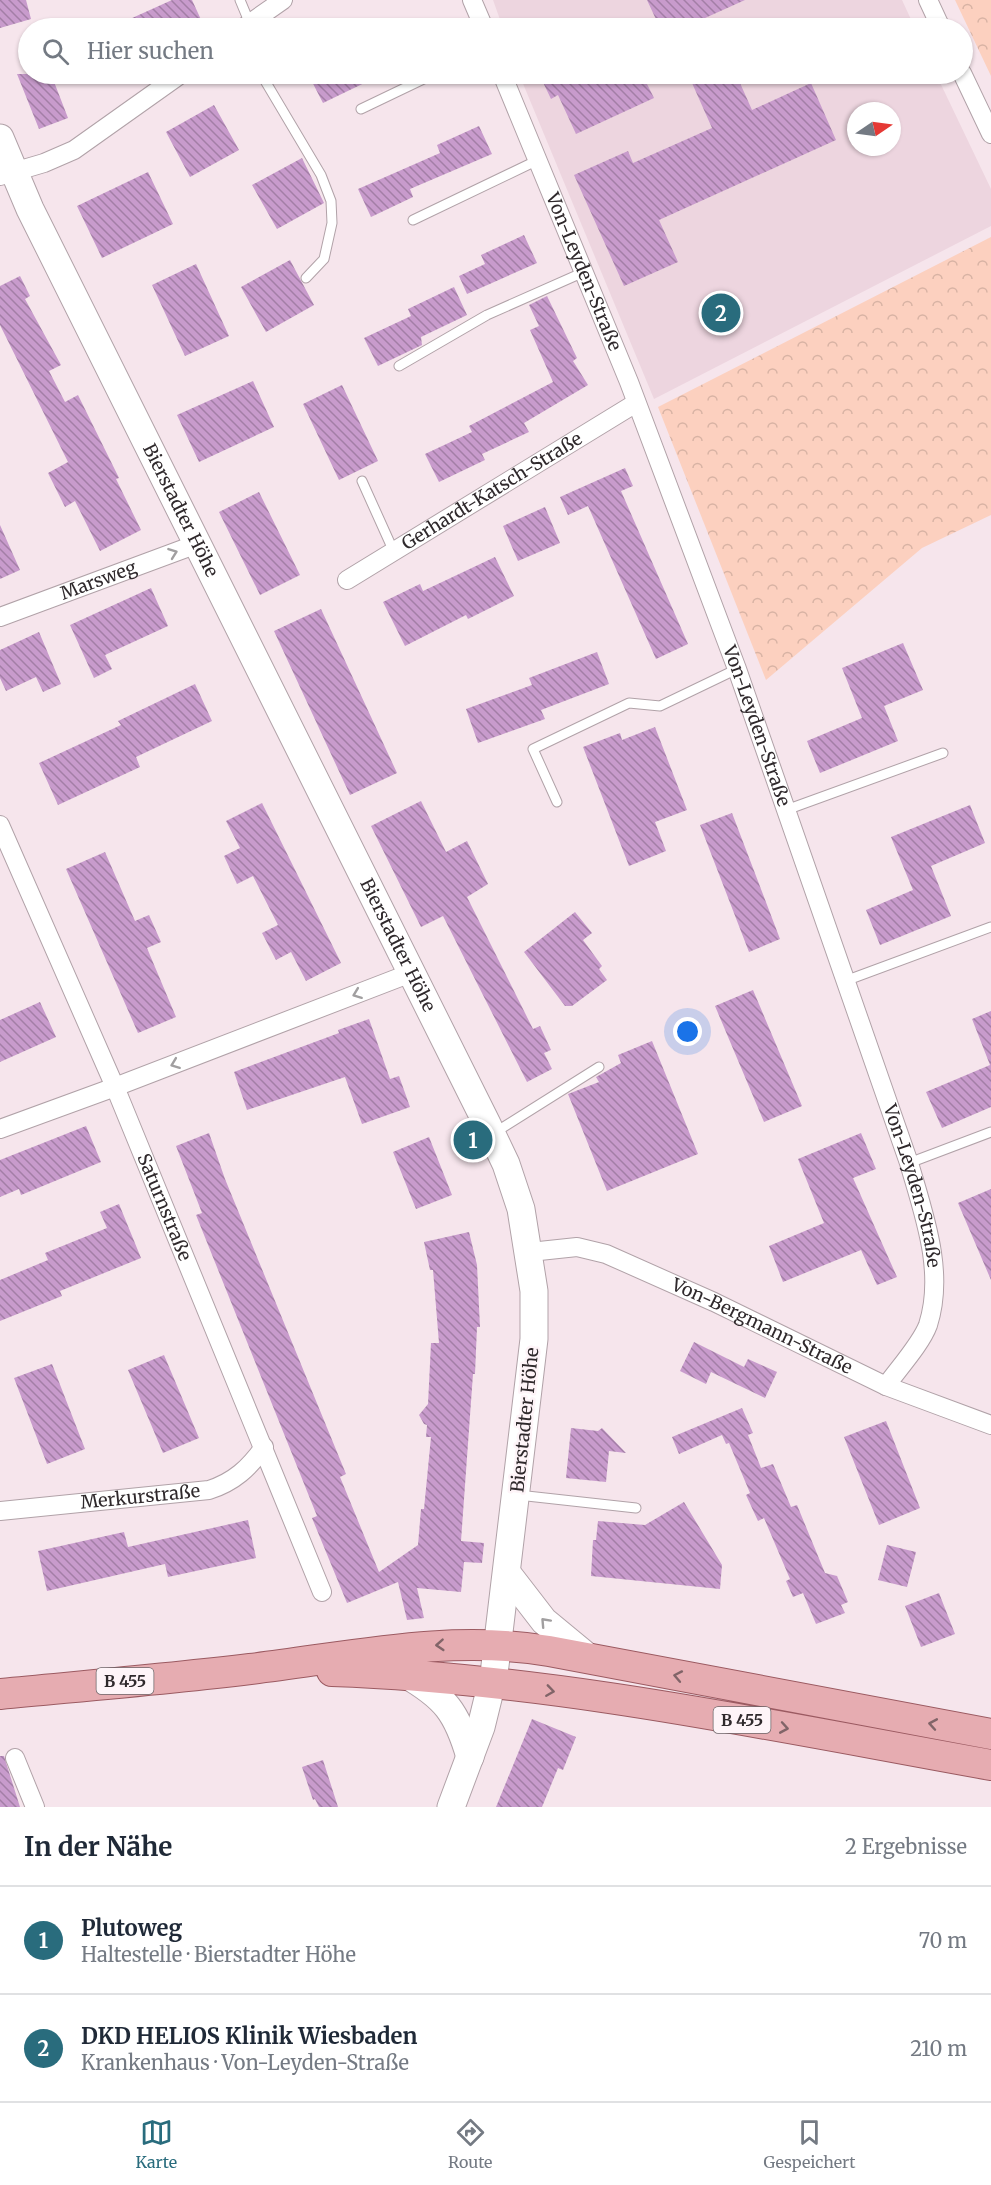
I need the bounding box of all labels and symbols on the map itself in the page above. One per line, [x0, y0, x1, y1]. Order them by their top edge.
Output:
north arrow [847, 102, 901, 156]
street label: Von-Leyden-Straße [541, 188, 627, 354]
pin: 2 [702, 290, 740, 336]
street label: Gerhardt-Katsch-Straße [397, 427, 586, 555]
street label: Bierstadter Höhe [138, 440, 224, 581]
one-way arrow [167, 548, 178, 560]
street label: Marsweg [57, 555, 140, 605]
street label: Von-Leyden-Straße [718, 641, 796, 809]
street label: Bierstadter Höhe [355, 875, 441, 1015]
one-way arrow [352, 987, 363, 999]
your location [673, 1017, 702, 1046]
one-way arrow [170, 1057, 181, 1069]
street label: Von-Leyden-Straße [878, 1100, 946, 1269]
pin: 1 [454, 1118, 492, 1162]
street label: Saturnstraße [132, 1150, 197, 1264]
street label: Von-Bergmann-Straße [667, 1272, 856, 1379]
street label: Bierstadter Höhe [505, 1346, 544, 1494]
street label: Merkurstraße [79, 1479, 201, 1514]
one-way arrow [542, 1618, 553, 1629]
one-way arrow [436, 1638, 445, 1651]
road number: B 455 [96, 1668, 154, 1694]
one-way arrow [674, 1670, 684, 1683]
one-way arrow [546, 1684, 555, 1696]
road number: B 455 [714, 1707, 771, 1733]
one-way arrow [929, 1718, 939, 1731]
one-way arrow [779, 1721, 789, 1734]

